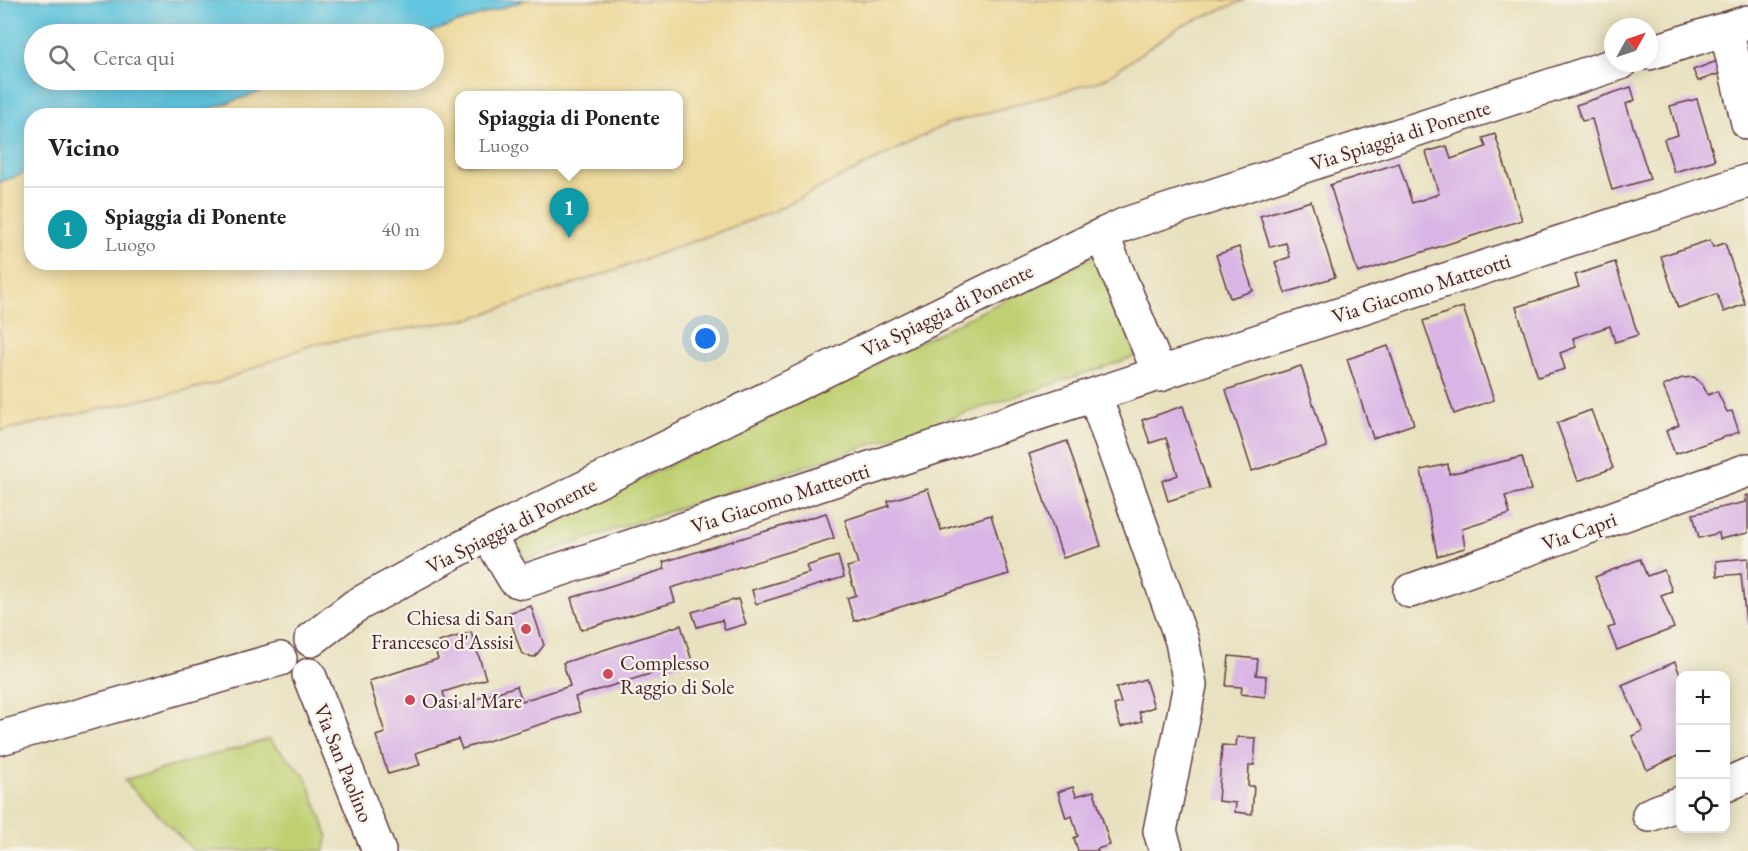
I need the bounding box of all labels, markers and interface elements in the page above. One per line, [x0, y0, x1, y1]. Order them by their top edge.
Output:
north arrow [1604, 18, 1658, 72]
search box [24, 24, 444, 90]
icon: search [45, 41, 78, 74]
text: Cerca qui [93, 43, 175, 72]
popup [455, 91, 683, 169]
street label: Via Spiaggia di Ponente [1307, 93, 1493, 177]
text: Spiaggia di Ponente [478, 103, 660, 132]
text: Vicino [48, 130, 119, 164]
text: Luogo [478, 132, 529, 158]
pin: 1 [550, 188, 588, 238]
text: Spiaggia di Ponente [105, 202, 286, 231]
text: 1 [62, 216, 73, 242]
text: 40 m [381, 216, 420, 242]
text: Luogo [105, 231, 156, 257]
street label: Via Giacomo Matteotti [1328, 246, 1514, 330]
street label: Via Spiaggia di Ponente [857, 257, 1037, 363]
your location [691, 324, 720, 353]
street label: Via Giacomo Matteotti [687, 456, 873, 540]
street label: Via Spiaggia di Ponente [421, 470, 601, 580]
street label: Via Capri [1538, 505, 1620, 557]
place label: Chiesa di San Francesco d'Assisi [371, 604, 514, 655]
marker: Chiesa di San Francesco d'Assisi [519, 622, 533, 636]
place label: Complesso Raggio di Sole [620, 649, 734, 700]
marker: Complesso Raggio di Sole [601, 667, 615, 681]
map controls [1676, 671, 1730, 833]
button: + [1676, 671, 1730, 725]
place label: Oasi al Mare [422, 687, 522, 714]
marker: Oasi al Mare [403, 693, 417, 707]
street label: Via San Paolino [308, 700, 380, 826]
button: − [1676, 725, 1730, 779]
button: locate [1676, 779, 1730, 833]

